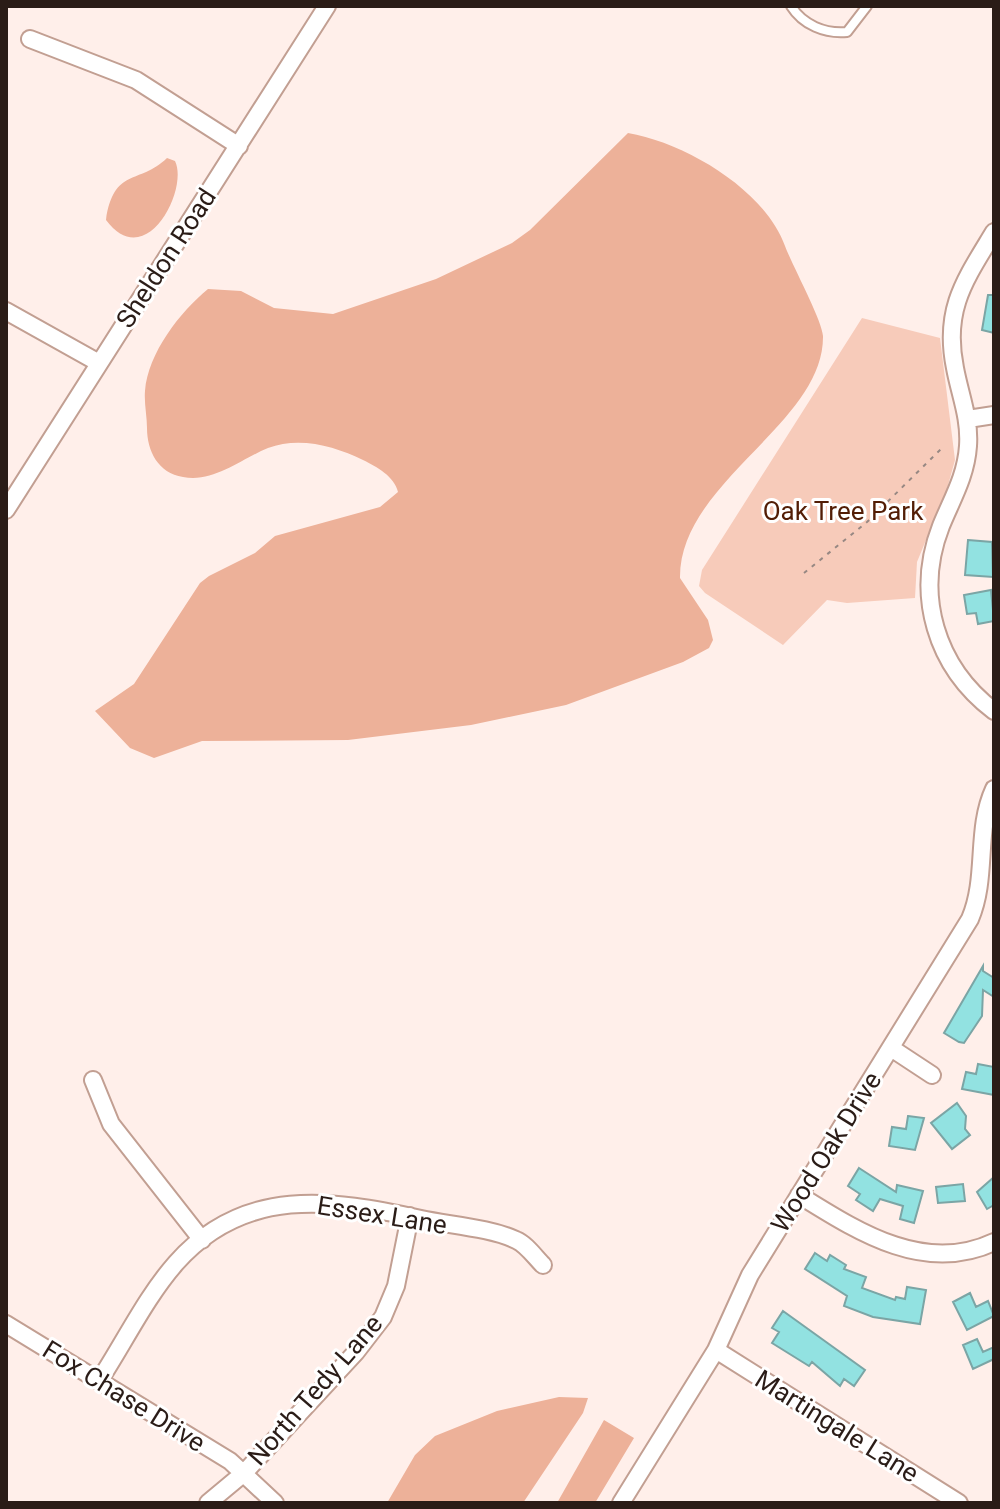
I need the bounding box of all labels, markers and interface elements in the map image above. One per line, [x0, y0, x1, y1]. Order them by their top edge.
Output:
street label: Sheldon Road [110, 183, 222, 333]
park label: Oak Tree Park [763, 496, 924, 526]
street label: Wood Oak Drive [765, 1066, 887, 1238]
street label: Essex Lane [315, 1190, 449, 1240]
street label: North Tedy Lane [242, 1309, 388, 1471]
street label: Fox Chase Drive [37, 1334, 211, 1458]
street label: Martingale Lane [750, 1364, 924, 1488]

